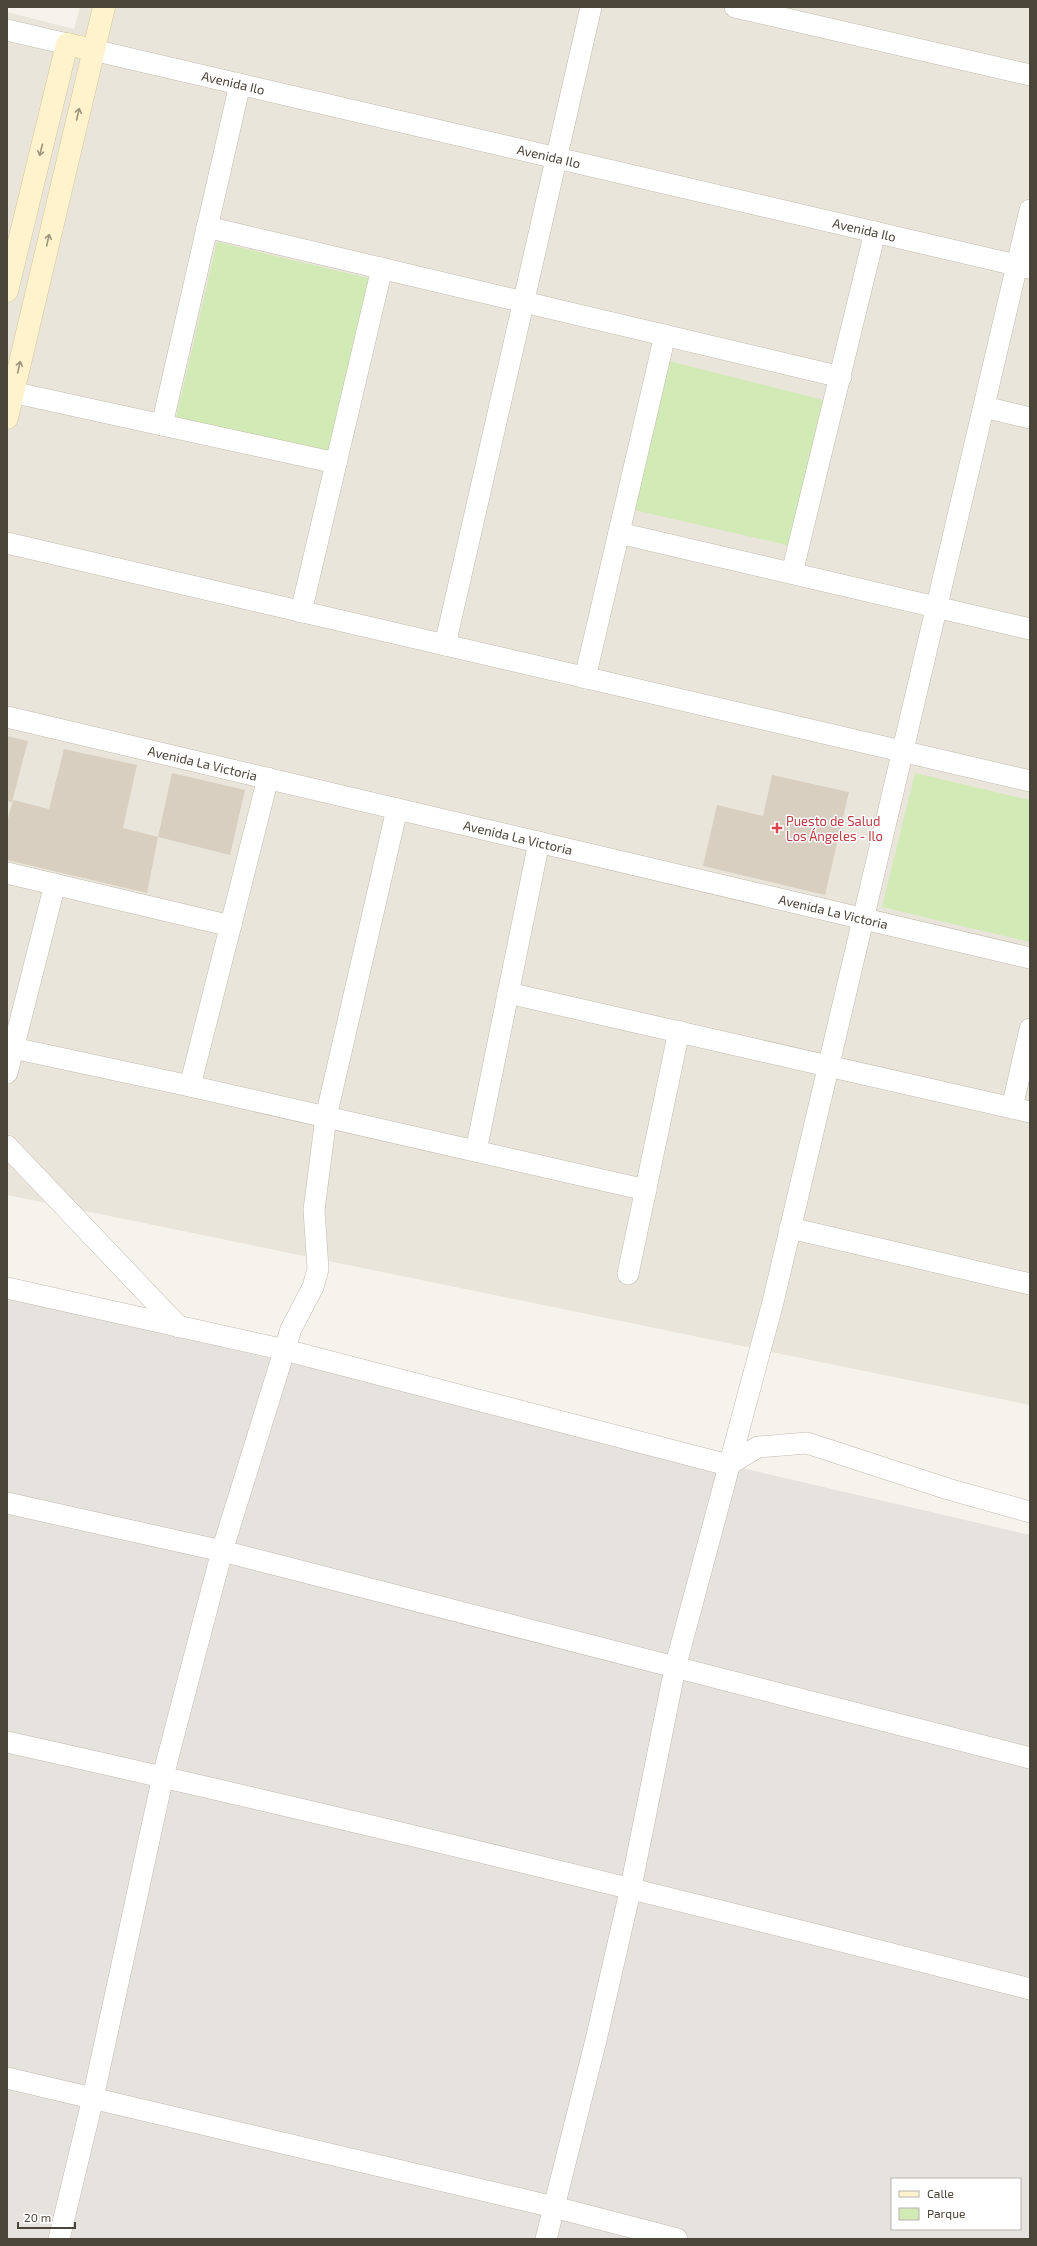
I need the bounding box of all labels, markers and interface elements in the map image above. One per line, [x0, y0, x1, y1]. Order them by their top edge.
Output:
street label: Avenida Ilo [200, 68, 267, 98]
one-way arrow [75, 107, 82, 120]
street label: Avenida Ilo [516, 141, 582, 171]
one-way arrow [37, 143, 44, 156]
street label: Avenida Ilo [831, 215, 898, 245]
one-way arrow [45, 234, 53, 247]
one-way arrow [16, 361, 23, 374]
street label: Avenida La Victoria [146, 742, 259, 784]
place label: Puesto de Salud Los Ángeles - Ilo [786, 813, 883, 844]
street label: Avenida La Victoria [462, 817, 574, 858]
marker: Puesto de Salud Los Ángeles - Ilo [771, 822, 783, 834]
street label: Avenida La Victoria [777, 891, 890, 932]
legend [891, 2178, 1021, 2230]
text: Calle [927, 2186, 954, 2200]
scale bar [18, 2204, 75, 2230]
text: Parque [927, 2206, 965, 2220]
text: 20 m [24, 2210, 51, 2224]

